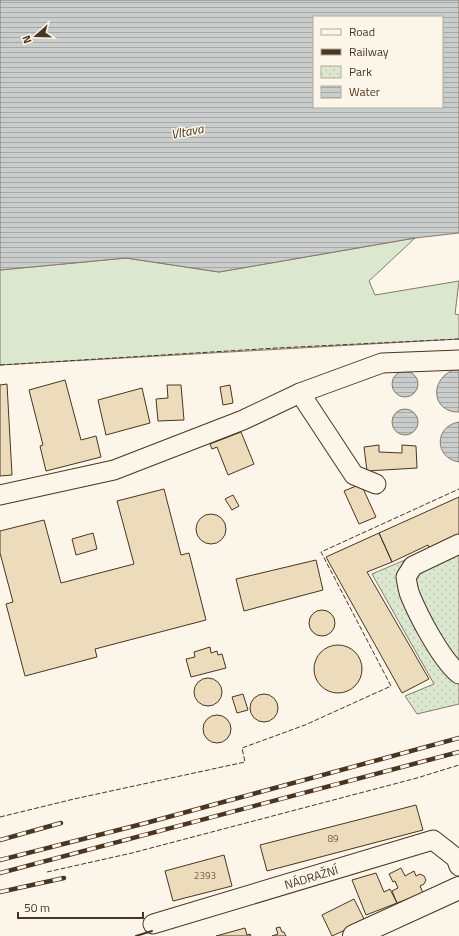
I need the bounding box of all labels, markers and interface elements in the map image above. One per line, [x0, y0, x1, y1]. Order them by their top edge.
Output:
north arrow [16, 16, 56, 56]
legend [313, 16, 443, 108]
text: Road [349, 22, 375, 41]
text: N [18, 33, 35, 46]
text: Railway [349, 42, 389, 61]
text: Park [349, 62, 372, 81]
text: Water [349, 82, 380, 101]
water label: Vltava [169, 118, 206, 144]
house number: 89 [327, 831, 339, 846]
street label: NÁDRAŽNÍ [282, 859, 341, 894]
house number: 2393 [194, 868, 216, 883]
scale bar [18, 894, 143, 920]
text: 50 m [24, 898, 50, 917]

